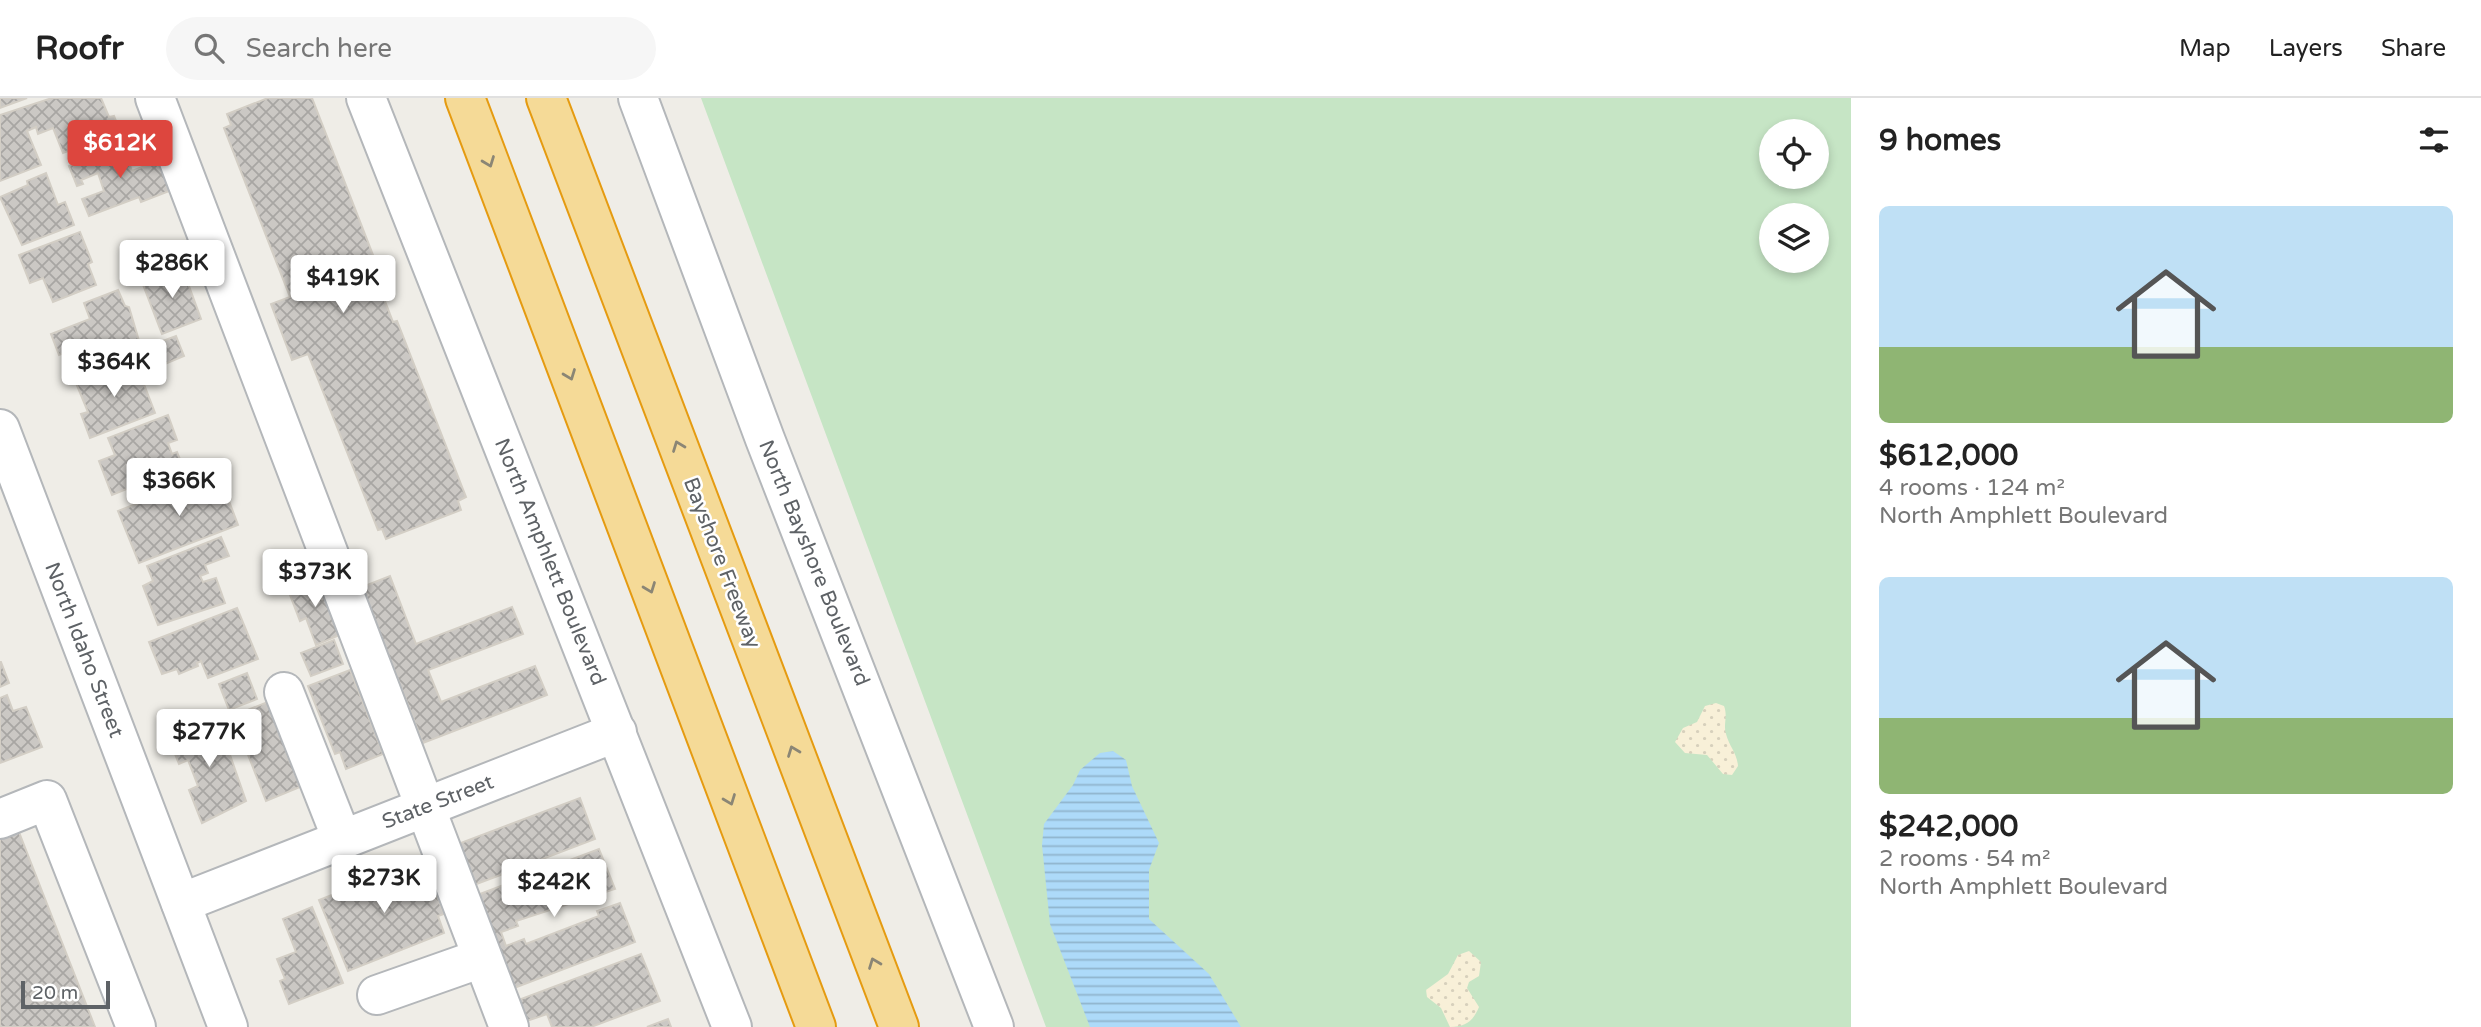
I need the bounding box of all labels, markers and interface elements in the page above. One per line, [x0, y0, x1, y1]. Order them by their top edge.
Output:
search box [166, 17, 656, 80]
text: Roofr [35, 29, 124, 68]
icon: search [190, 29, 228, 67]
text: Search here [246, 33, 392, 64]
text: Map [2179, 34, 2231, 63]
text: Layers [2269, 34, 2343, 63]
text: Share [2381, 34, 2446, 63]
map controls [1759, 119, 1829, 273]
button: locate [1759, 119, 1829, 189]
pin: $612K [71, 120, 169, 180]
icon: filters [2415, 121, 2453, 159]
text: 9 homes [1879, 122, 2001, 159]
text: $612K [84, 129, 156, 157]
one-way arrow [481, 155, 495, 167]
button: layers [1759, 203, 1829, 273]
pin: $286K [123, 240, 221, 300]
text: $286K [136, 249, 208, 277]
icon: home [2103, 251, 2229, 377]
pin: $419K [294, 256, 392, 315]
text: $419K [307, 264, 379, 292]
pin: $364K [65, 340, 163, 399]
text: $364K [78, 348, 150, 376]
one-way arrow [561, 368, 575, 380]
street label: North Amphlett Boulevard [489, 435, 611, 689]
street label: North Bayshore Boulevard [753, 437, 875, 689]
text: $612,000 [1879, 437, 2018, 474]
one-way arrow [672, 441, 686, 453]
pin: $366K [130, 458, 228, 518]
text: $366K [143, 467, 215, 495]
street label: Bayshore Freeway [678, 474, 766, 652]
text: 4 rooms · 124 m² [1879, 474, 2065, 502]
text: North Amphlett Boulevard [1879, 502, 2168, 530]
pin: $373K [266, 550, 364, 609]
text: $373K [279, 558, 351, 586]
street label: North Idaho Street [39, 559, 129, 741]
one-way arrow [641, 581, 655, 593]
icon: home [2103, 622, 2229, 748]
pin: $277K [160, 710, 258, 769]
text: $277K [173, 718, 245, 746]
one-way arrow [788, 745, 802, 757]
street label: State Street [379, 769, 497, 835]
one-way arrow [722, 794, 736, 806]
text: $242,000 [1879, 808, 2018, 845]
text: 2 rooms · 54 m² [1879, 845, 2050, 873]
pin: $273K [335, 856, 433, 915]
pin: $242K [505, 860, 603, 919]
text: $273K [348, 864, 420, 892]
text: $242K [518, 868, 590, 896]
text: North Amphlett Boulevard [1879, 873, 2168, 901]
one-way arrow [869, 958, 883, 970]
scale bar [21, 978, 110, 1010]
text: 20 m [32, 982, 78, 1004]

